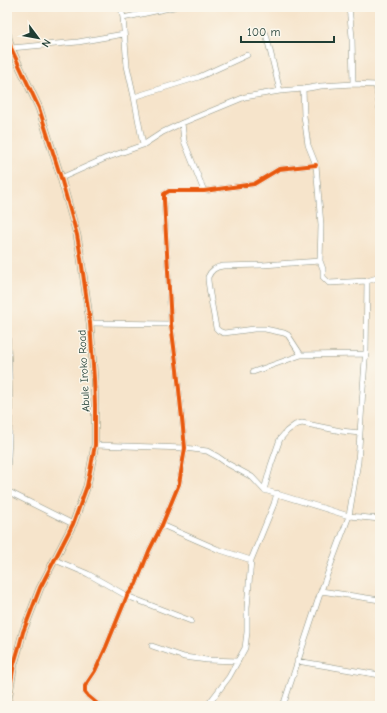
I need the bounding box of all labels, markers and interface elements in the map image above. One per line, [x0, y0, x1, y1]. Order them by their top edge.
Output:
north arrow [18, 18, 58, 58]
scale bar [241, 18, 334, 44]
text: 100 m [247, 25, 280, 39]
text: N [39, 37, 53, 50]
street label: Abule Iroko Road [75, 329, 93, 412]

